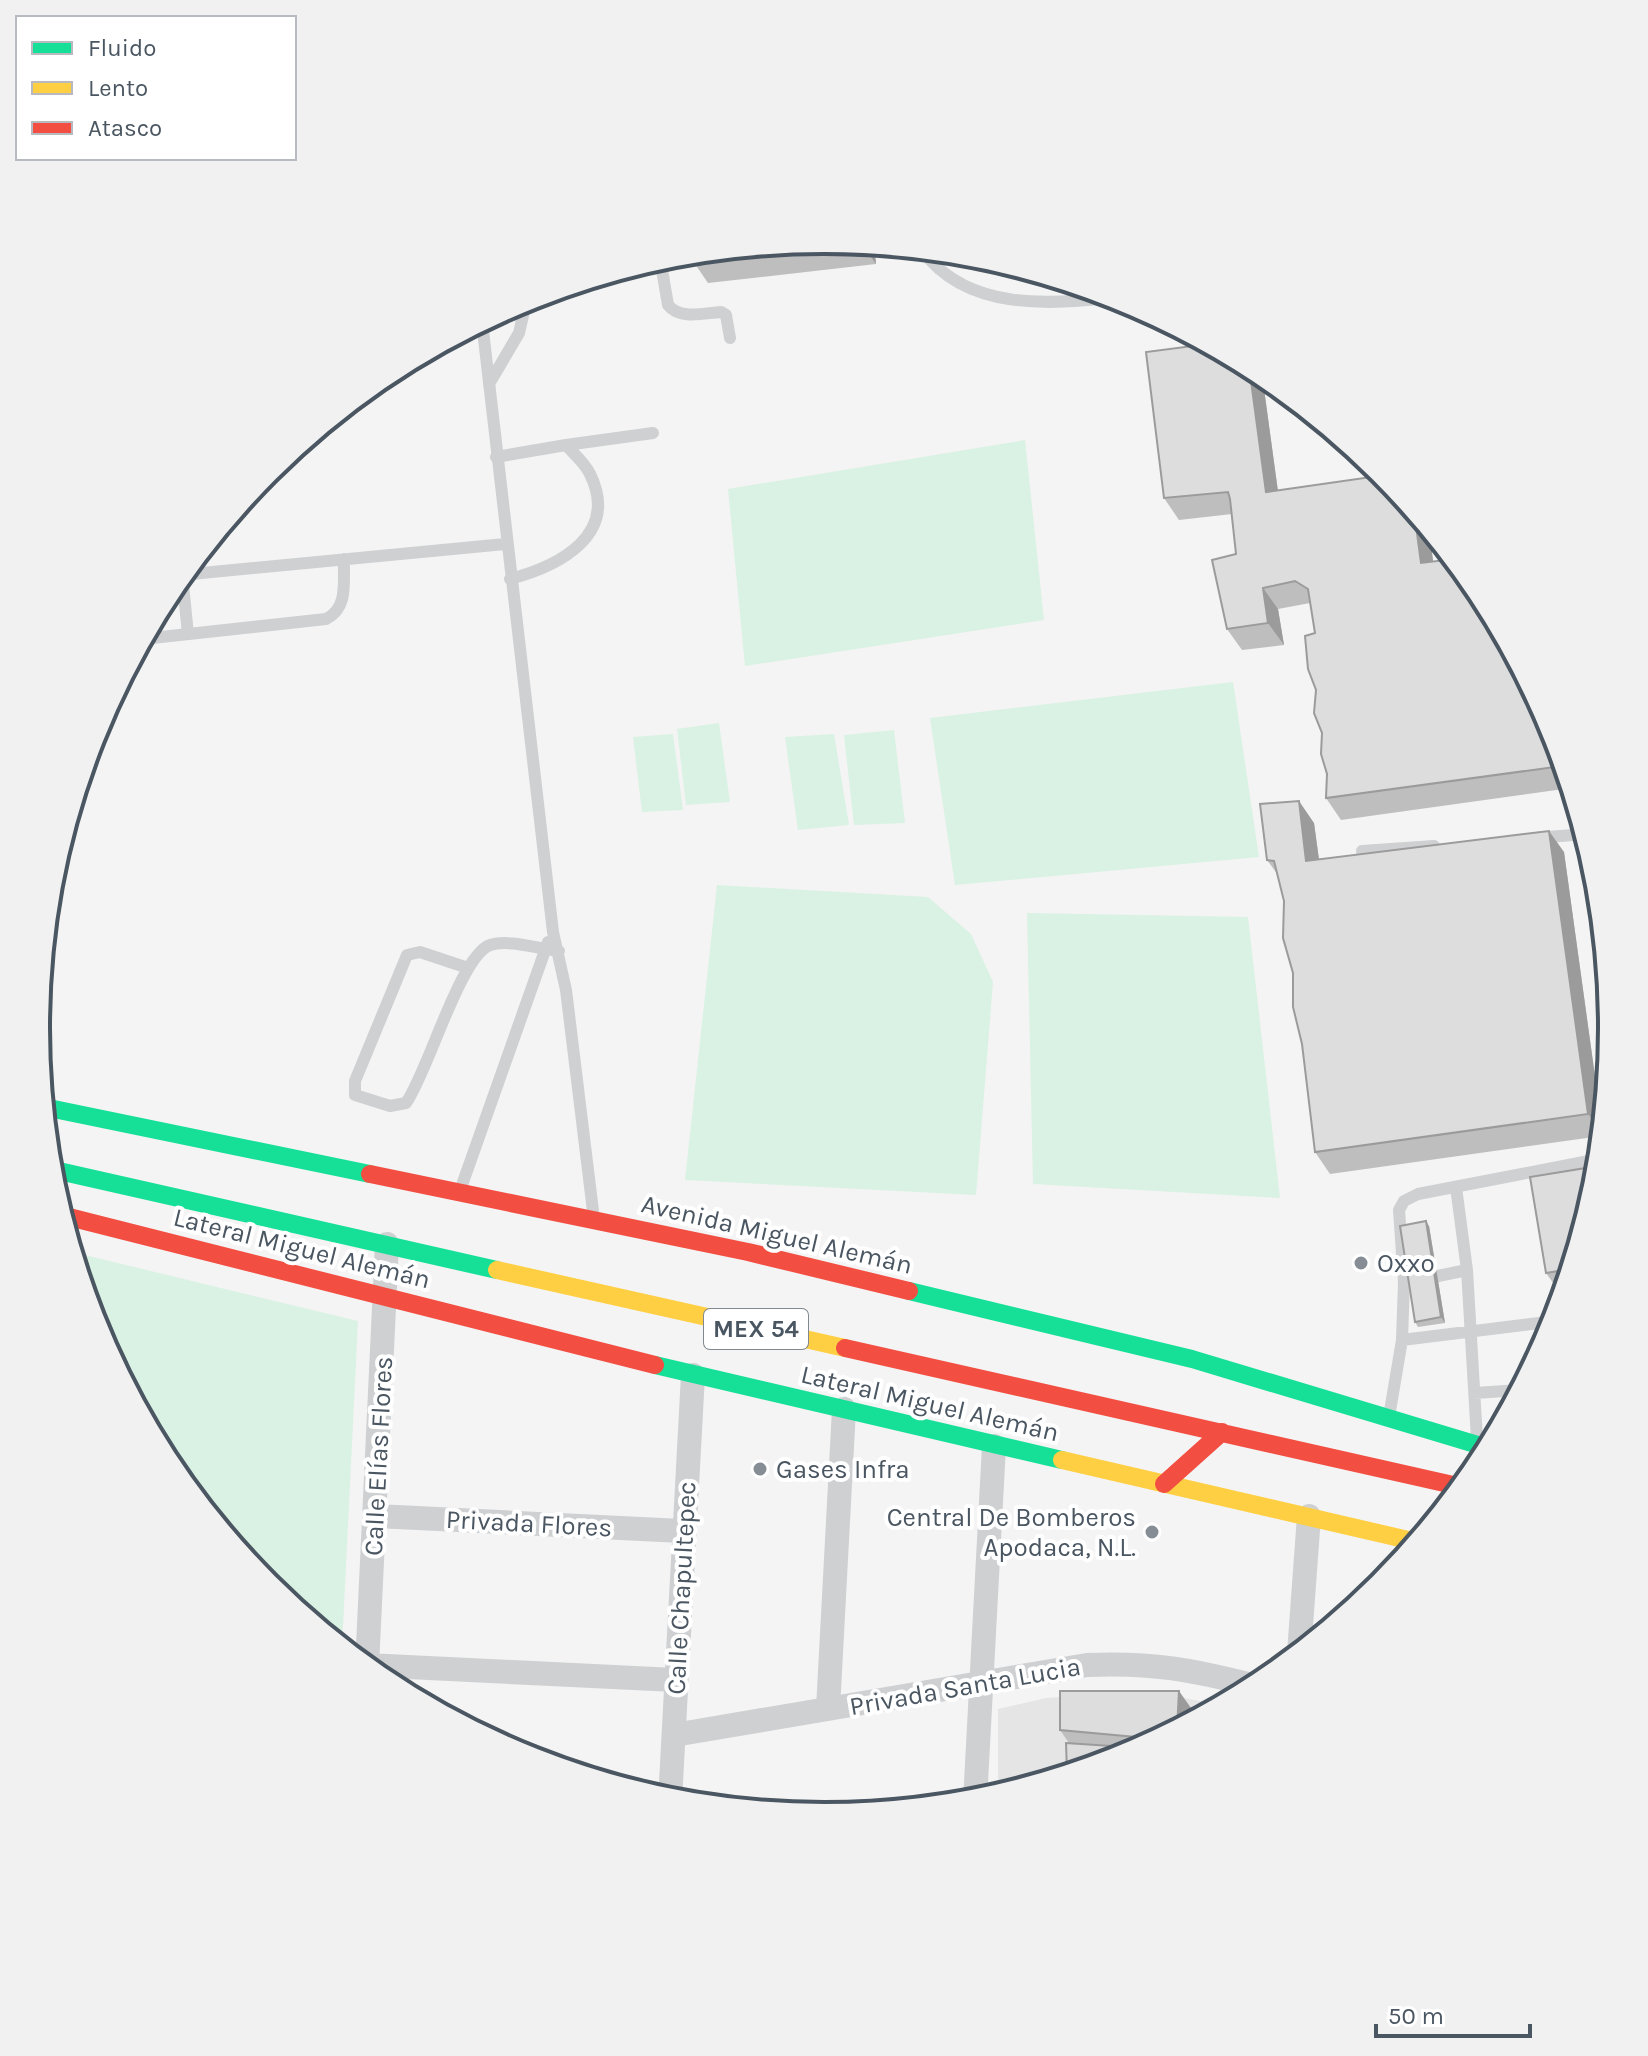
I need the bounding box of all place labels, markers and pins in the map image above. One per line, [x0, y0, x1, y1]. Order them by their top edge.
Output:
place label: Oxxo [1377, 1248, 1435, 1279]
marker: Oxxo [1352, 1254, 1370, 1272]
place label: Gases Infra [776, 1454, 910, 1485]
marker: Gases Infra [751, 1460, 769, 1478]
place label: Central De Bomberos Apodaca, N.L. [887, 1502, 1136, 1563]
marker: Central De Bomberos Apodaca, N.L. [1143, 1523, 1161, 1541]

